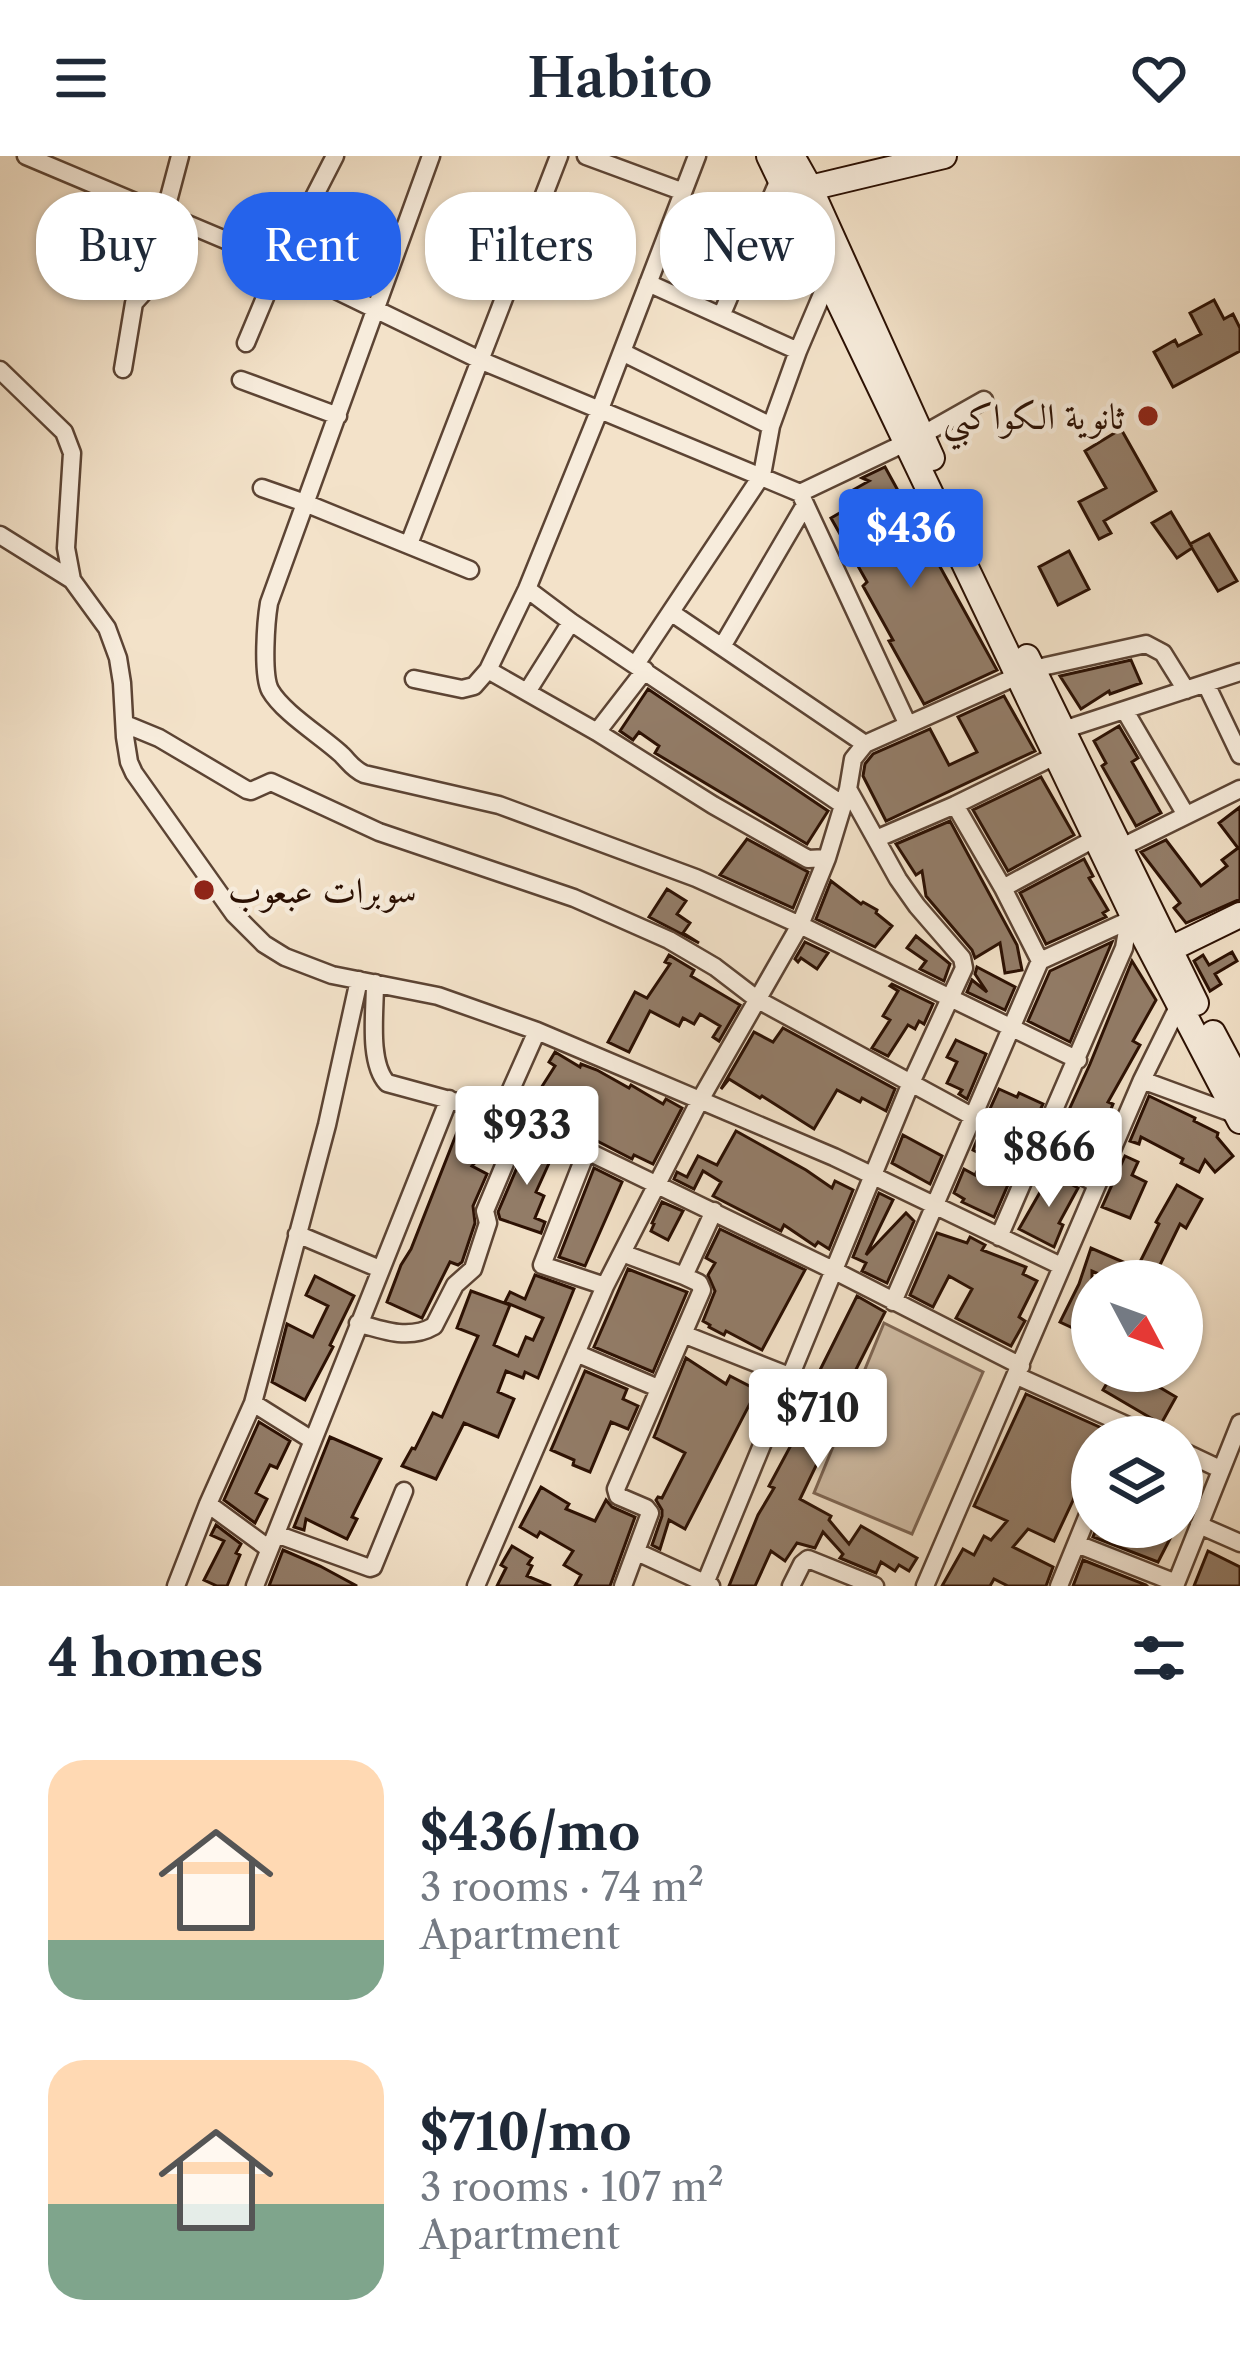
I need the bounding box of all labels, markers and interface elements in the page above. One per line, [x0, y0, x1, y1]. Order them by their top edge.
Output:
icon: menu [48, 45, 114, 111]
text: Habito [527, 45, 713, 111]
icon: heart [1126, 45, 1192, 111]
chip: Buy [36, 192, 198, 300]
chip: Rent [222, 192, 401, 300]
chip: Filters [425, 192, 636, 300]
chip: New [660, 192, 835, 300]
place label: ثانوية الكواكبي [943, 394, 1125, 450]
marker: ثانوية الكواكبي [1135, 403, 1161, 429]
pin: $436 [840, 489, 982, 591]
text: $436 [866, 504, 956, 552]
place label: سوبرات عبعوب [228, 868, 417, 913]
marker: سوبرات عبعوب [191, 877, 217, 903]
pin: $933 [456, 1086, 598, 1188]
text: $933 [482, 1101, 572, 1149]
pin: $866 [978, 1108, 1120, 1210]
text: $866 [1003, 1123, 1095, 1171]
north arrow [1071, 1260, 1203, 1392]
map controls [1071, 1260, 1203, 1548]
pin: $710 [747, 1369, 889, 1471]
text: $710 [776, 1384, 860, 1432]
button: layers [1071, 1416, 1203, 1548]
icon: filters [1126, 1625, 1192, 1691]
text: 4 homes [48, 1627, 263, 1689]
text: $436/mo [420, 1801, 640, 1863]
icon: home [144, 1808, 288, 1952]
text: 3 rooms · 74 m² [420, 1863, 704, 1911]
text: Apartment [420, 1911, 620, 1959]
text: $710/mo [420, 2101, 632, 2163]
icon: home [144, 2108, 288, 2252]
text: 3 rooms · 107 m² [420, 2163, 724, 2211]
text: Apartment [420, 2211, 620, 2259]

